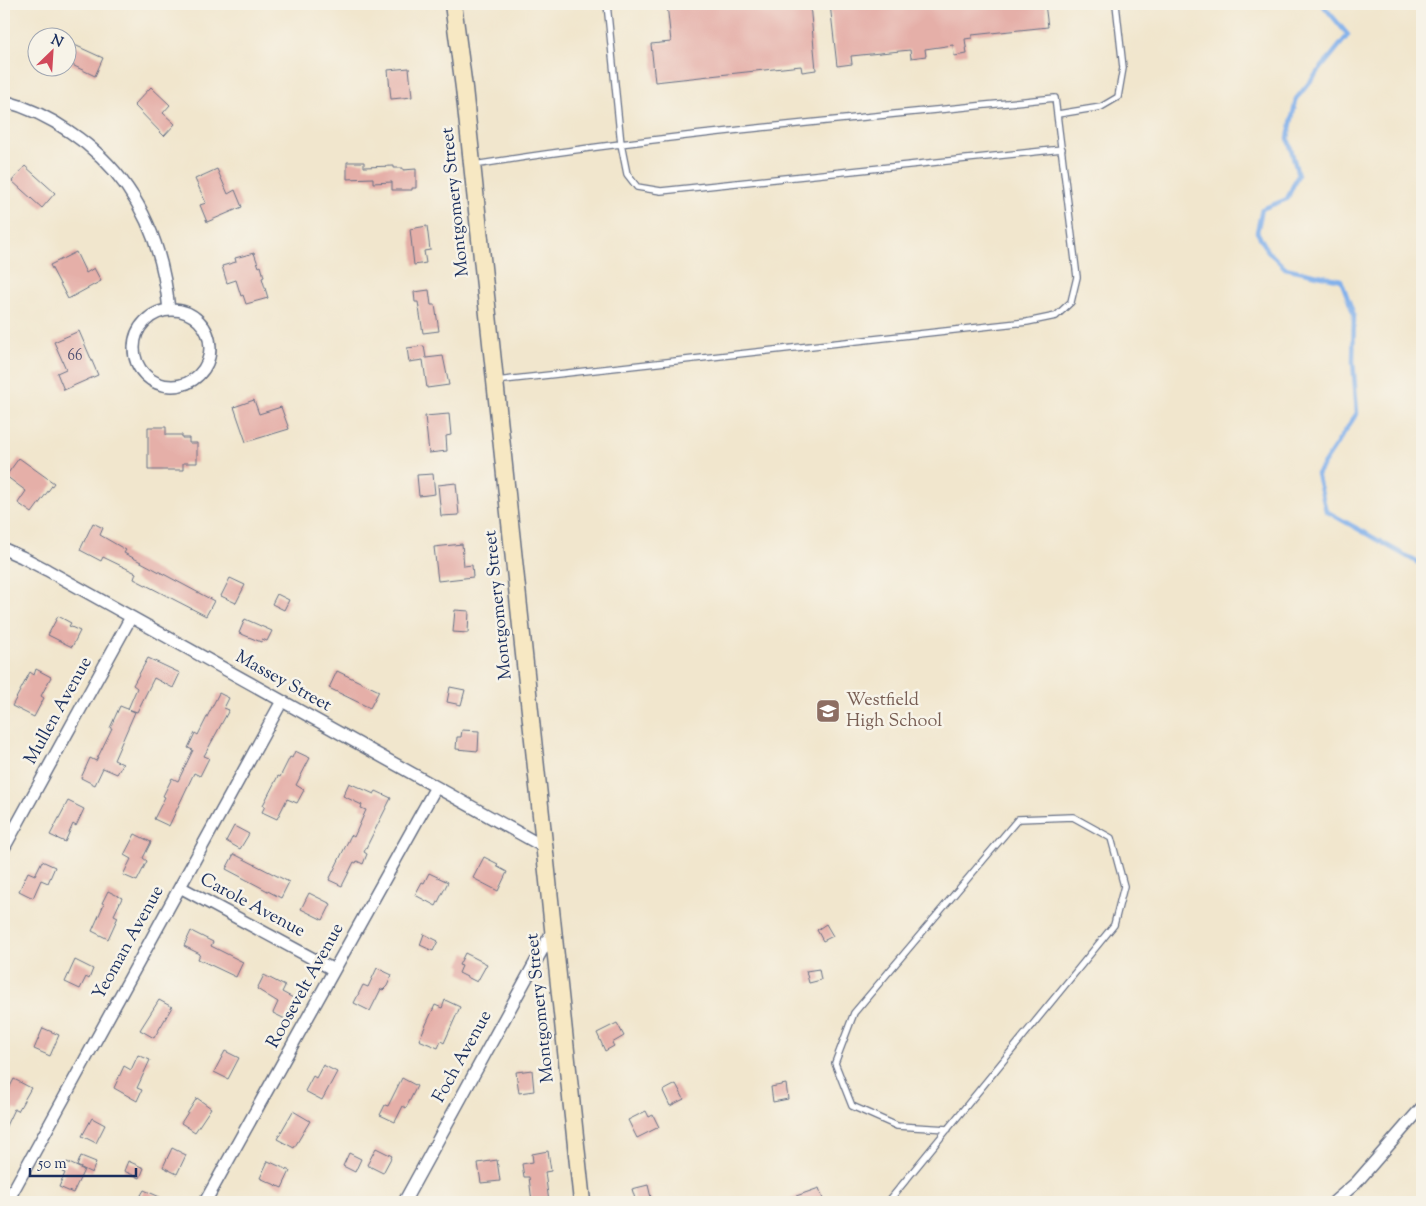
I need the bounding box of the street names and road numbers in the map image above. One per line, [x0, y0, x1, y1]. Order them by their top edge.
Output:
street label: Montgomery Street [435, 126, 477, 278]
street label: Montgomery Street [478, 529, 520, 681]
street label: Massey Street [230, 645, 336, 719]
street label: Mullen Avenue [19, 652, 99, 770]
street label: Carole Avenue [195, 867, 309, 945]
street label: Yeoman Avenue [87, 881, 171, 1005]
street label: Roosevelt Avenue [261, 919, 351, 1053]
street label: Montgomery Street [520, 932, 562, 1084]
street label: Foch Avenue [427, 1006, 499, 1108]

